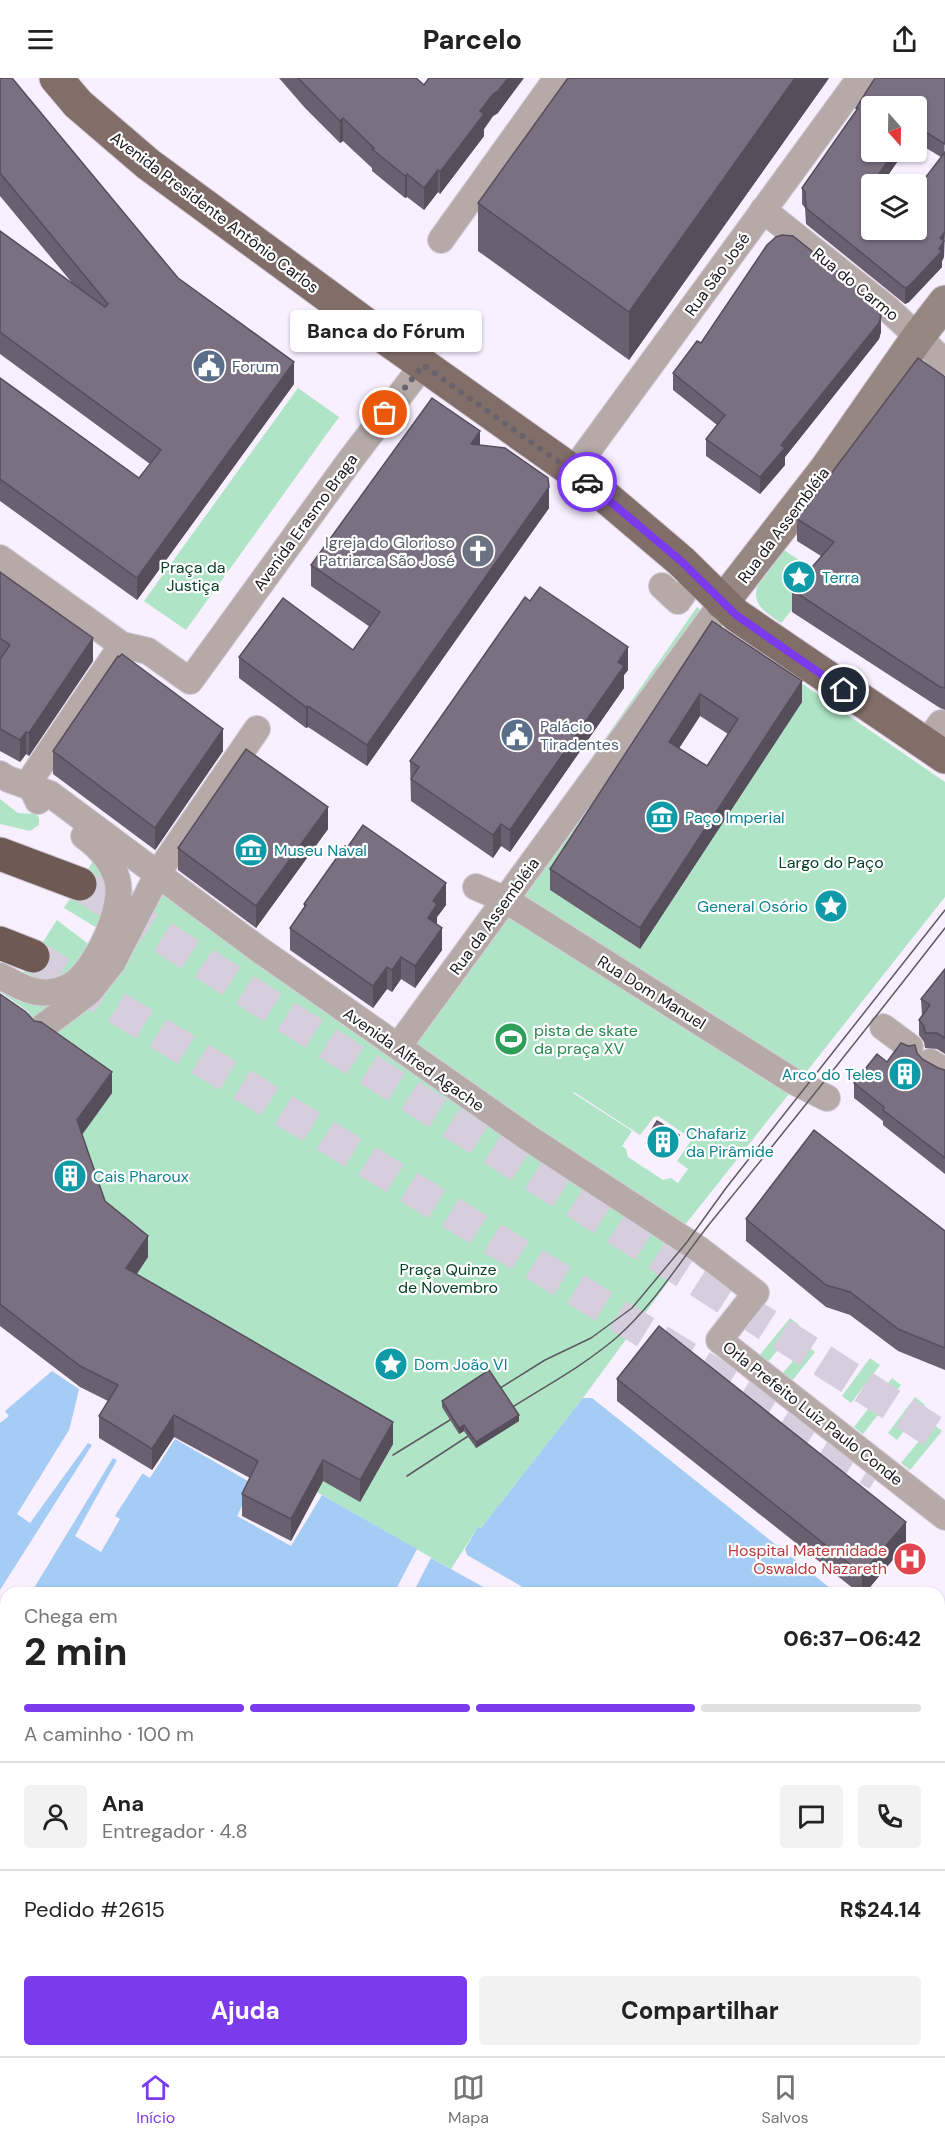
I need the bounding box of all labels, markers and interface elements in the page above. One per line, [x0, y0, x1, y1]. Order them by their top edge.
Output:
text: Parcelo [423, 22, 522, 57]
icon: menu [24, 23, 57, 56]
icon: share [888, 23, 921, 56]
north arrow [861, 96, 927, 162]
map controls [861, 96, 927, 240]
street label: Avenida Presidente Antônio Carlos [106, 127, 323, 298]
button: layers [861, 174, 927, 240]
street label: Rua São José [680, 228, 755, 320]
street label: Rua do Carmo [808, 243, 903, 326]
callout: Banca do Fórum [289, 311, 481, 353]
text: Banca do Fórum [307, 318, 465, 344]
public building icon: Forum [191, 348, 227, 384]
place label: Forum [232, 356, 279, 377]
pin [359, 387, 410, 438]
icon: bag [368, 396, 401, 429]
street label: Avenida Erasmo Braga [249, 450, 362, 595]
courier [557, 452, 617, 512]
street label: Rua da Assembléia [733, 463, 834, 587]
icon: car [571, 466, 604, 499]
place label: Igreja do Glorioso Patriarca São José [319, 532, 455, 571]
church icon: Igreja do Glorioso Patriarca São José [460, 533, 496, 569]
park label: Praça da Justiça [161, 557, 225, 596]
place icon: Terra [781, 559, 817, 595]
place label: Terra [822, 567, 859, 588]
pin [818, 664, 869, 715]
icon: home [827, 673, 860, 706]
place label: Palácio Tiradentes [540, 716, 619, 755]
public building icon: Palácio Tiradentes [499, 717, 535, 753]
museum icon: Paço Imperial [644, 799, 680, 835]
place label: Paço Imperial [685, 807, 785, 828]
museum icon: Museu Naval [233, 832, 269, 868]
place label: Museu Naval [274, 840, 367, 861]
park label: Largo do Paço [778, 852, 884, 873]
street label: Rua da Assembléia [445, 854, 544, 979]
place icon: General Osório [813, 888, 849, 924]
place label: General Osório [697, 896, 808, 917]
street label: Rua Dom Manuel [594, 951, 710, 1034]
street label: Avenida Alfred Agache [339, 1003, 488, 1116]
place label: pista de skate da praça XV [534, 1020, 638, 1059]
sports icon: pista de skate da praça XV [493, 1021, 529, 1057]
building icon: Arco do Teles [887, 1056, 923, 1092]
place label: Arco do Teles [782, 1064, 882, 1085]
place label: Chafariz da Pirâmide [686, 1123, 774, 1162]
building icon: Chafariz da Pirâmide [645, 1124, 681, 1160]
building icon: Cais Pharoux [52, 1158, 88, 1194]
place label: Cais Pharoux [93, 1166, 189, 1187]
park label: Praça Quinze de Novembro [398, 1259, 498, 1298]
street label: Orla Prefeito Luiz Paulo Conde [718, 1336, 907, 1490]
place icon: Dom João VI [373, 1346, 409, 1382]
place label: Dom João VI [414, 1354, 507, 1375]
place label: Hospital Maternidade Oswaldo Nazareth [728, 1540, 887, 1579]
hospital icon: Hospital Maternidade Oswaldo Nazareth [892, 1541, 928, 1577]
text: Chega em [24, 1603, 118, 1629]
text: 06:37–06:42 [783, 1624, 921, 1653]
text: 2 min [24, 1626, 128, 1677]
text: A caminho · 100 m [24, 1721, 194, 1747]
button: person [24, 1785, 87, 1848]
button: chat [780, 1785, 843, 1848]
button: phone [858, 1785, 921, 1848]
text: Ana [102, 1789, 144, 1818]
text: Entregador · 4.8 [102, 1818, 248, 1844]
text: Pedido #2615 [24, 1895, 165, 1924]
text: R$24.14 [840, 1895, 921, 1924]
button: Ajuda [24, 1976, 467, 2045]
button: Compartilhar [479, 1976, 921, 2045]
tab: Início [136, 2071, 175, 2128]
tab: Mapa [448, 2071, 489, 2128]
tab: Salvos [762, 2071, 809, 2128]

